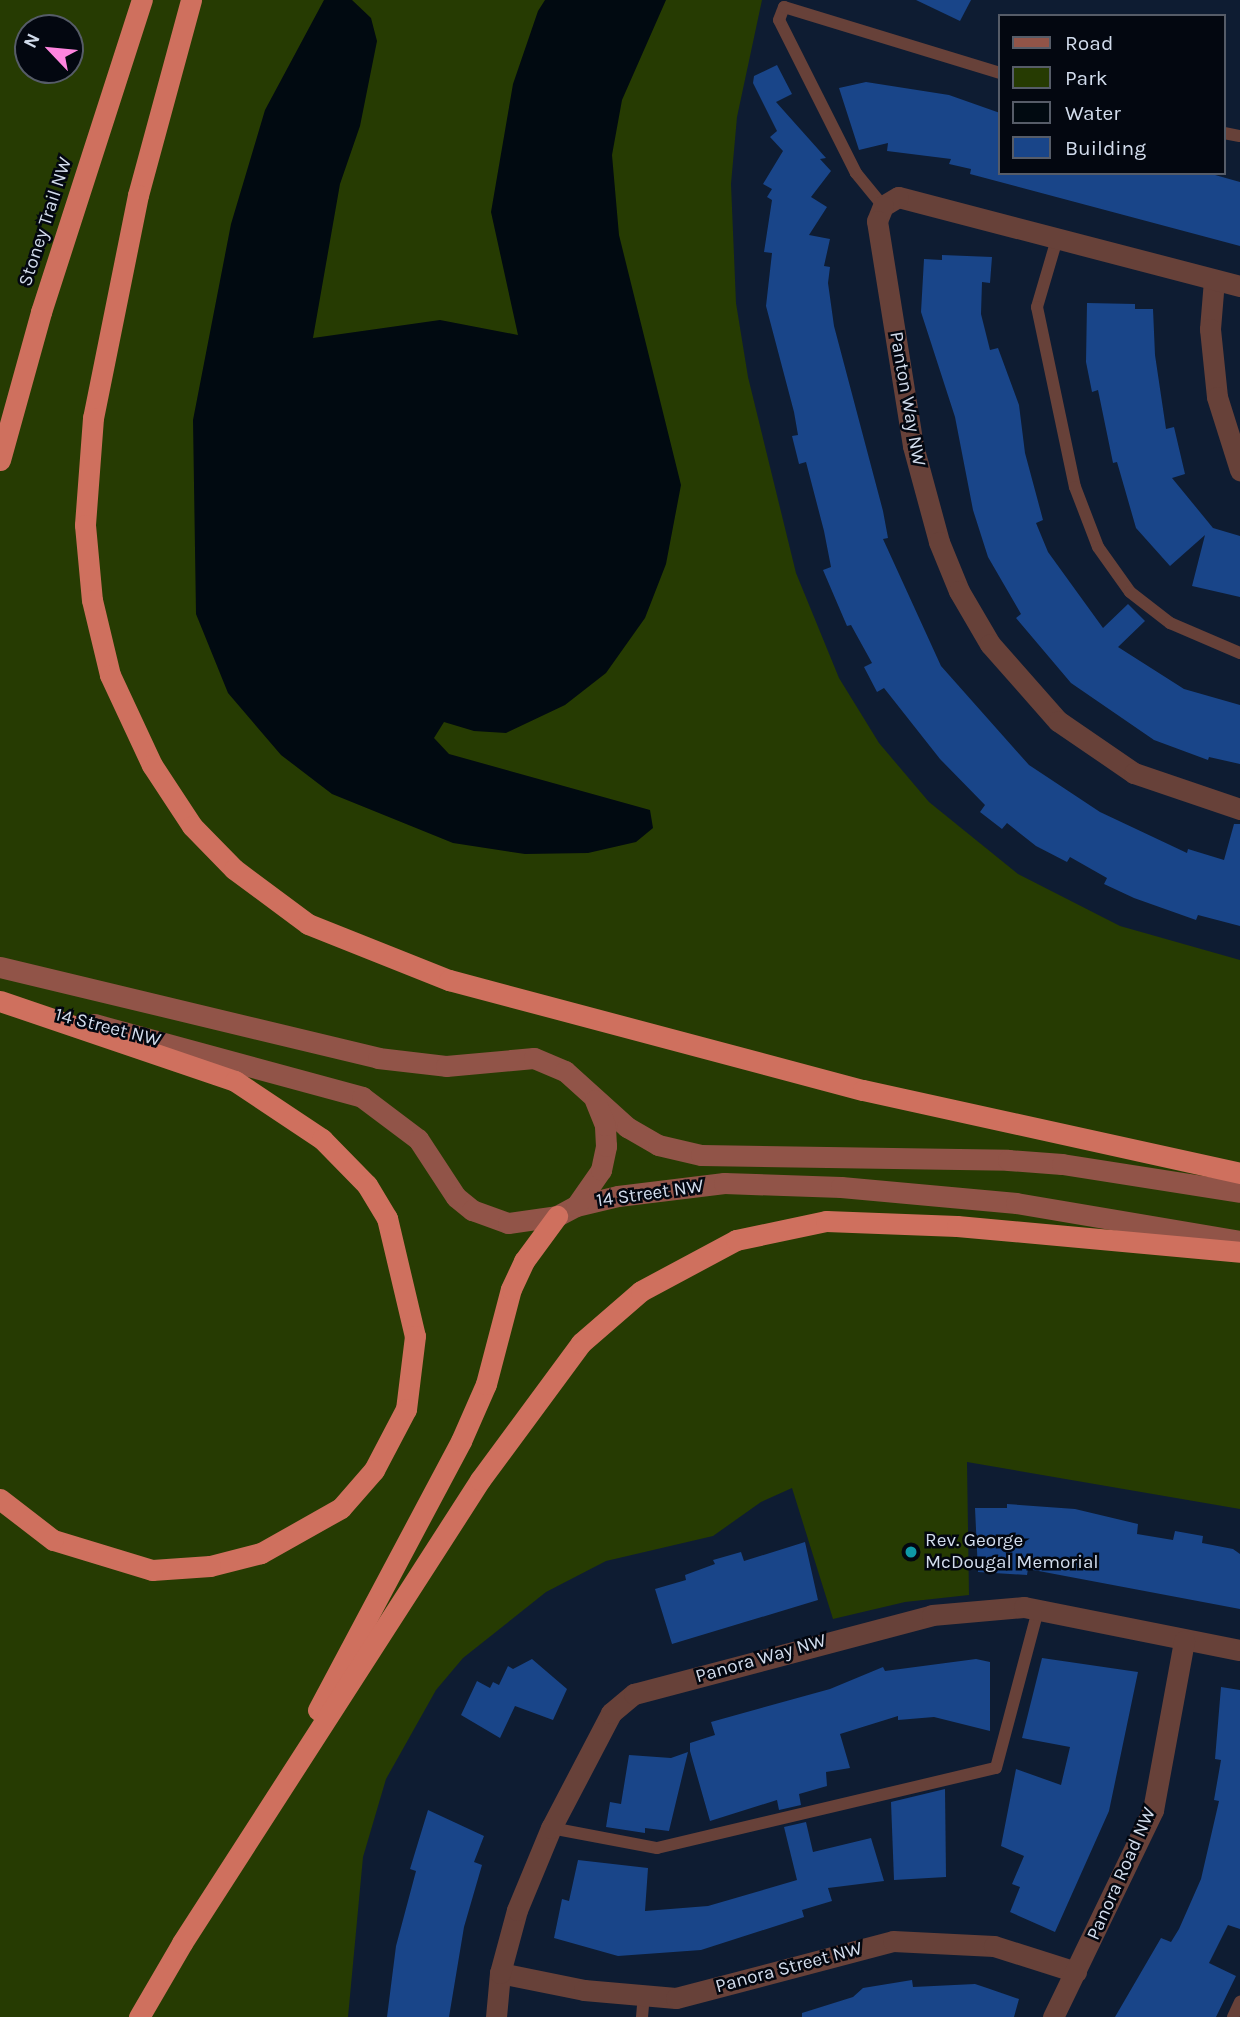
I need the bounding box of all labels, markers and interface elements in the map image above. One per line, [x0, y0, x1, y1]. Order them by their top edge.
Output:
north arrow [14, 14, 84, 84]
legend [998, 14, 1226, 175]
text: N [19, 30, 45, 52]
text: Road [1065, 31, 1113, 55]
text: Park [1065, 66, 1108, 90]
text: Water [1065, 101, 1121, 125]
text: Building [1065, 136, 1146, 160]
street label: Stoney Trail NW [14, 155, 78, 289]
street label: Panton Way NW [884, 330, 930, 468]
street label: 14 Street NW [53, 1004, 163, 1052]
street label: 14 Street NW [595, 1175, 705, 1213]
place label: Rev. George McDougal Memorial [925, 1530, 1099, 1574]
marker: Rev. George McDougal Memorial [903, 1544, 919, 1560]
street label: Panora Way NW [693, 1629, 829, 1689]
street label: Panora Road NW [1083, 1804, 1161, 1944]
street label: Panora Street NW [713, 1937, 865, 1999]

